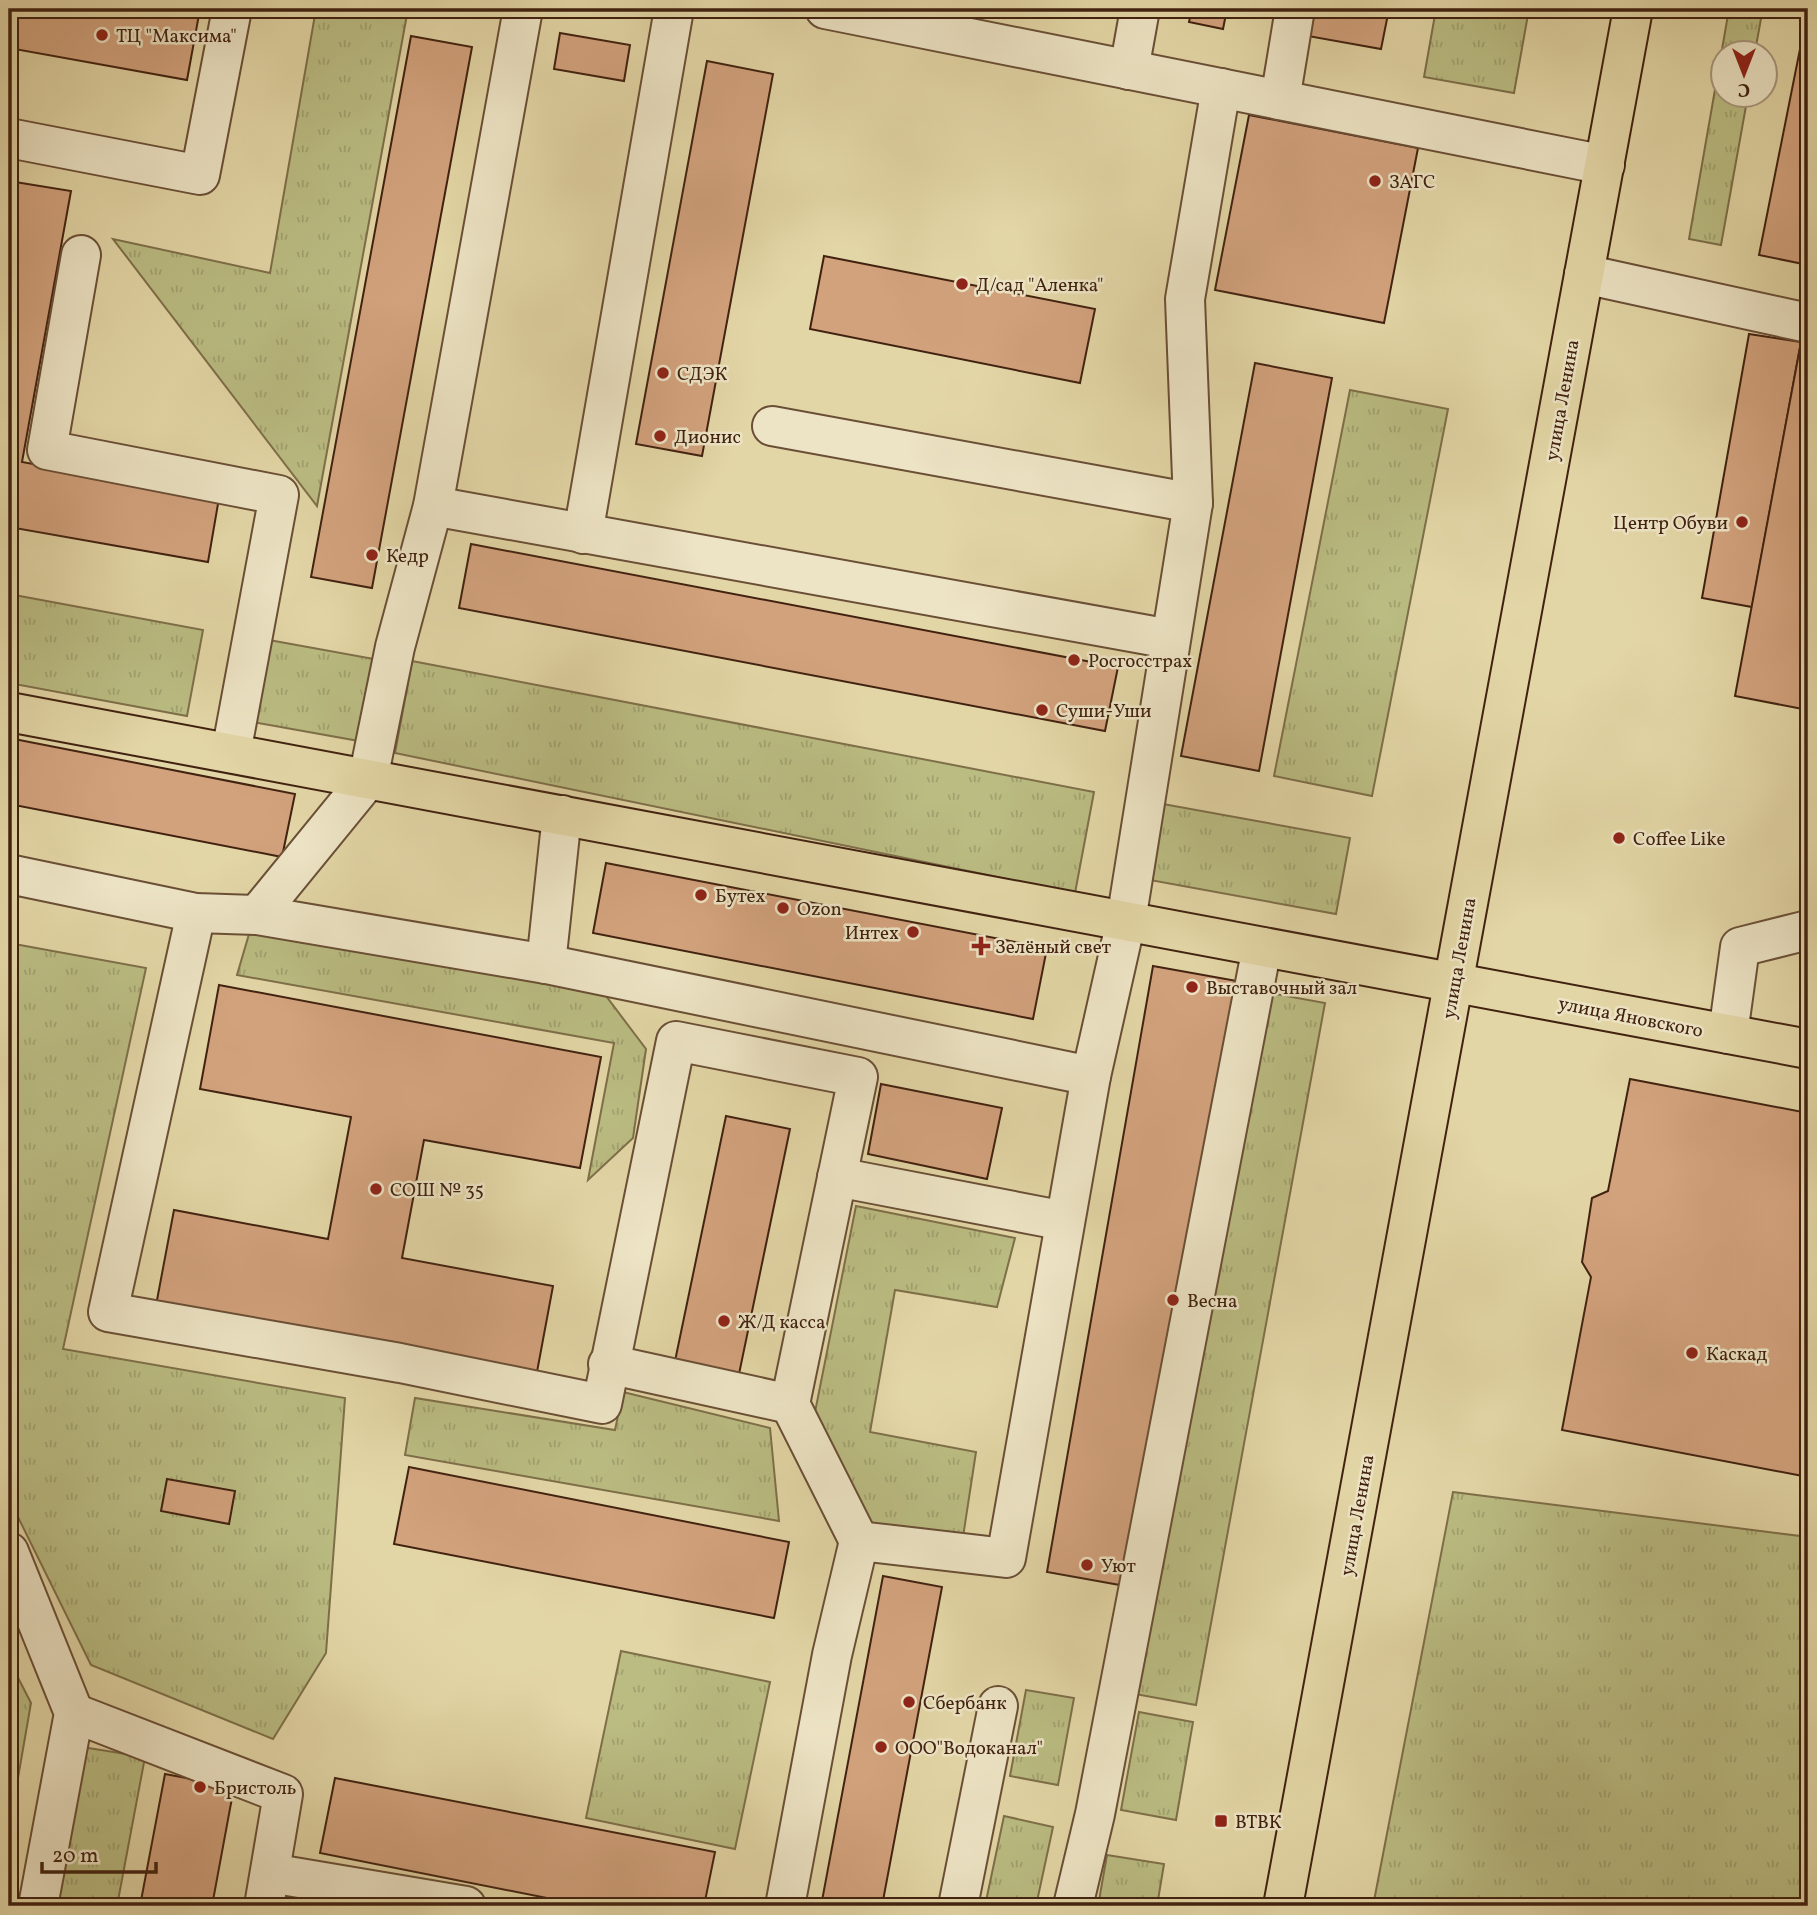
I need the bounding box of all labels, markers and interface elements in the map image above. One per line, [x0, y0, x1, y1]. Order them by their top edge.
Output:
place label: ТЦ "Максима" [116, 24, 237, 50]
marker: ТЦ "Максима" [94, 27, 110, 43]
north arrow [1708, 38, 1778, 108]
text: С [1738, 76, 1750, 102]
place label: ЗАГС [1389, 170, 1436, 196]
marker: ЗАГС [1367, 173, 1383, 189]
place label: Д/сад "Аленка" [976, 273, 1104, 299]
marker: Д/сад "Аленка" [954, 276, 970, 292]
street label: улица Ленина [1540, 338, 1586, 463]
place label: СДЭК [677, 362, 727, 388]
marker: СДЭК [655, 365, 671, 381]
place label: Дионис [674, 425, 741, 451]
marker: Дионис [652, 428, 668, 444]
place label: Центр Обуви [1613, 511, 1728, 537]
marker: Центр Обуви [1734, 514, 1750, 530]
place label: Кедр [386, 544, 429, 570]
marker: Кедр [364, 547, 380, 563]
place label: Росгосстрах [1088, 649, 1192, 675]
marker: Росгосстрах [1066, 652, 1082, 668]
place label: Суши-Уши [1056, 699, 1152, 725]
marker: Суши-Уши [1034, 702, 1050, 718]
place label: Coffee Like [1633, 827, 1725, 853]
marker: Coffee Like [1611, 830, 1627, 846]
place label: Бутех [715, 884, 766, 910]
marker: Бутех [693, 887, 709, 903]
street label: улица Ленина [1437, 896, 1483, 1021]
place label: Ozon [797, 897, 842, 923]
marker: Ozon [775, 900, 791, 916]
place label: Интех [845, 921, 899, 947]
marker: Интех [905, 924, 921, 940]
place label: Зелёный свет [995, 935, 1112, 961]
marker: Зелёный свет [973, 938, 989, 954]
place label: Выставочный зал [1206, 976, 1357, 1002]
marker: Выставочный зал [1184, 979, 1200, 995]
street label: улица Яновского [1556, 991, 1705, 1045]
place label: СОШ № 35 [390, 1178, 484, 1204]
marker: СОШ № 35 [368, 1181, 384, 1197]
place label: Весна [1187, 1289, 1237, 1315]
marker: Весна [1165, 1292, 1181, 1308]
place label: Ж/Д касса [738, 1310, 826, 1336]
marker: Ж/Д касса [716, 1313, 732, 1329]
place label: Каскад [1706, 1342, 1767, 1368]
marker: Каскад [1684, 1345, 1700, 1361]
street label: улица Ленина [1335, 1453, 1381, 1578]
place label: Уют [1101, 1554, 1136, 1580]
marker: Уют [1079, 1557, 1095, 1573]
place label: Сбербанк [923, 1691, 1007, 1717]
marker: Сбербанк [901, 1694, 917, 1710]
place label: ООО"Водоканал" [895, 1736, 1043, 1762]
marker: ООО"Водоканал" [873, 1739, 889, 1755]
place label: Бристоль [214, 1776, 296, 1802]
marker: Бристоль [192, 1779, 208, 1795]
place label: ВТВК [1235, 1810, 1282, 1836]
marker: ВТВК [1213, 1813, 1229, 1829]
scale bar [42, 1831, 156, 1875]
text: 20 m [52, 1842, 98, 1871]

